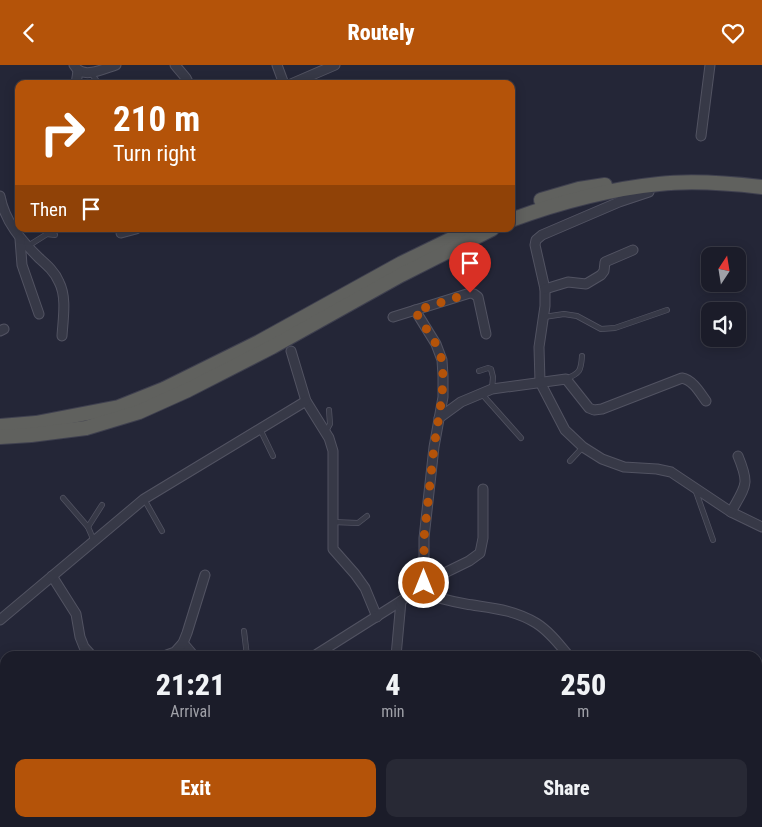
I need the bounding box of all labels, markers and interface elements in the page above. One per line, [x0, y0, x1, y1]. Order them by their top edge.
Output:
icon: back [15, 19, 43, 47]
icon: heart [719, 19, 747, 47]
text: Routely [347, 20, 415, 45]
text: 210 m [113, 99, 200, 140]
icon: right [30, 100, 95, 165]
text: Turn right [113, 141, 196, 166]
icon: arrive [77, 195, 105, 223]
text: Then [30, 198, 67, 221]
pin [449, 242, 491, 293]
north arrow [701, 247, 746, 293]
map controls [701, 247, 746, 347]
icon: arrive [456, 249, 484, 277]
button: sound [701, 302, 746, 347]
position arrow [397, 556, 449, 608]
text: 21:21 [156, 667, 225, 702]
text: 4 [385, 667, 400, 702]
text: 250 [560, 667, 606, 702]
text: Arrival [170, 702, 211, 721]
text: min [381, 702, 405, 721]
text: m [577, 702, 589, 721]
button: Exit [15, 759, 376, 817]
button: Share [386, 759, 747, 817]

